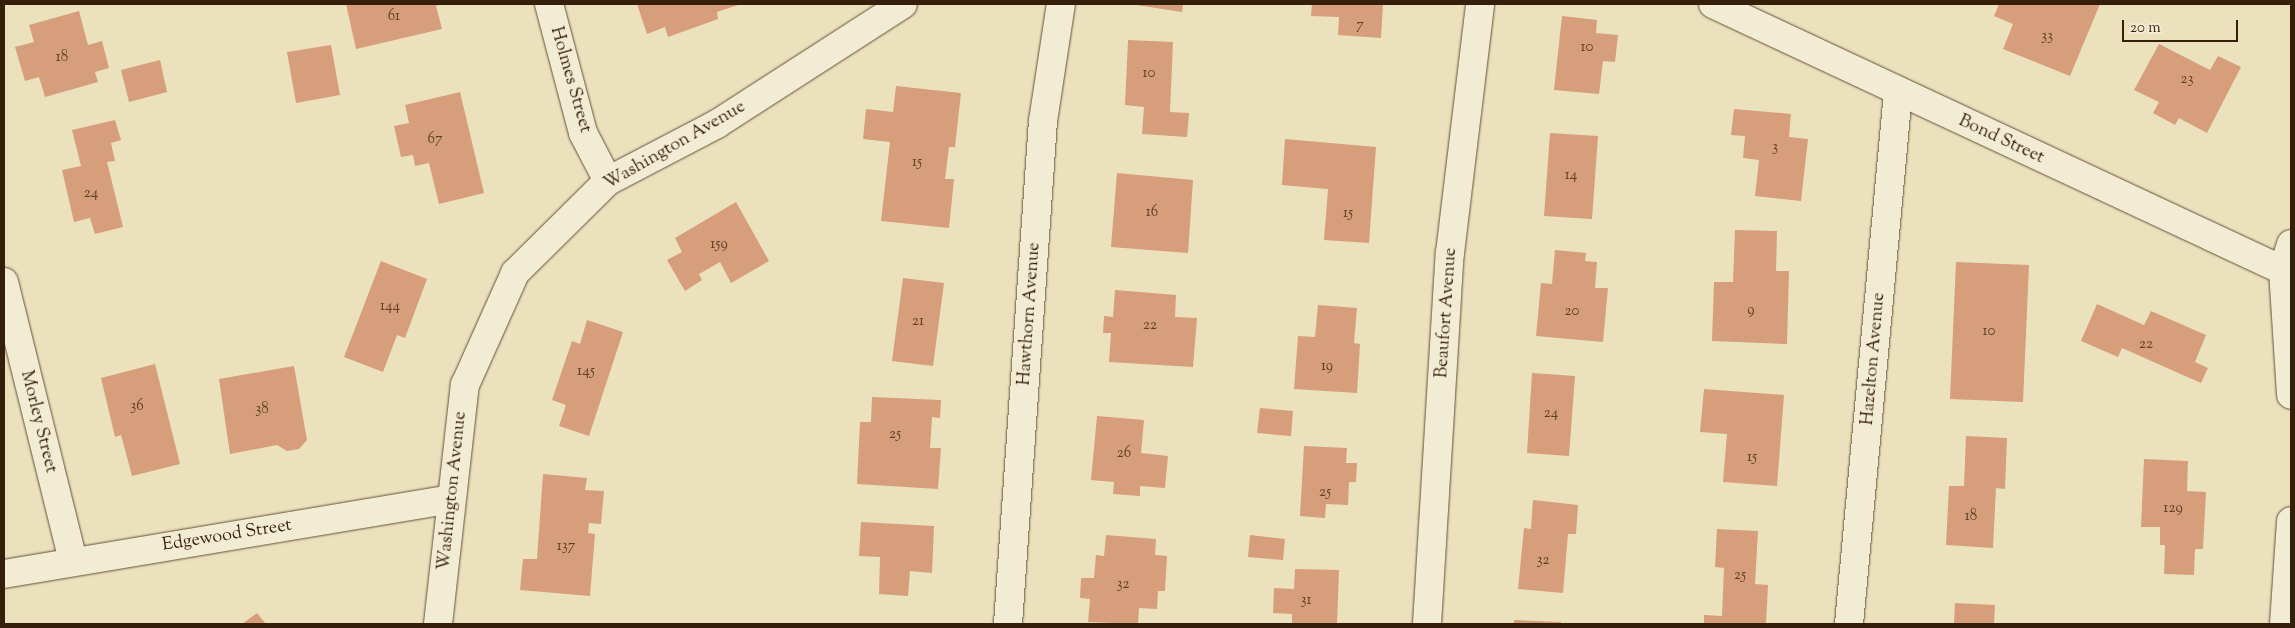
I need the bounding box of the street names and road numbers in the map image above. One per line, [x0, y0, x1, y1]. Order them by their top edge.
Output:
street label: Holmes Street [545, 24, 595, 136]
street label: Washington Avenue [600, 97, 750, 195]
street label: Bond Street [1955, 111, 2047, 169]
street label: Hawthorn Avenue [1014, 242, 1046, 386]
street label: Beaufort Avenue [1432, 247, 1462, 379]
street label: Hazelton Avenue [1857, 292, 1891, 426]
street label: Morley Street [15, 368, 61, 476]
street label: Washington Avenue [434, 410, 472, 572]
street label: Edgewood Street [161, 515, 293, 557]

